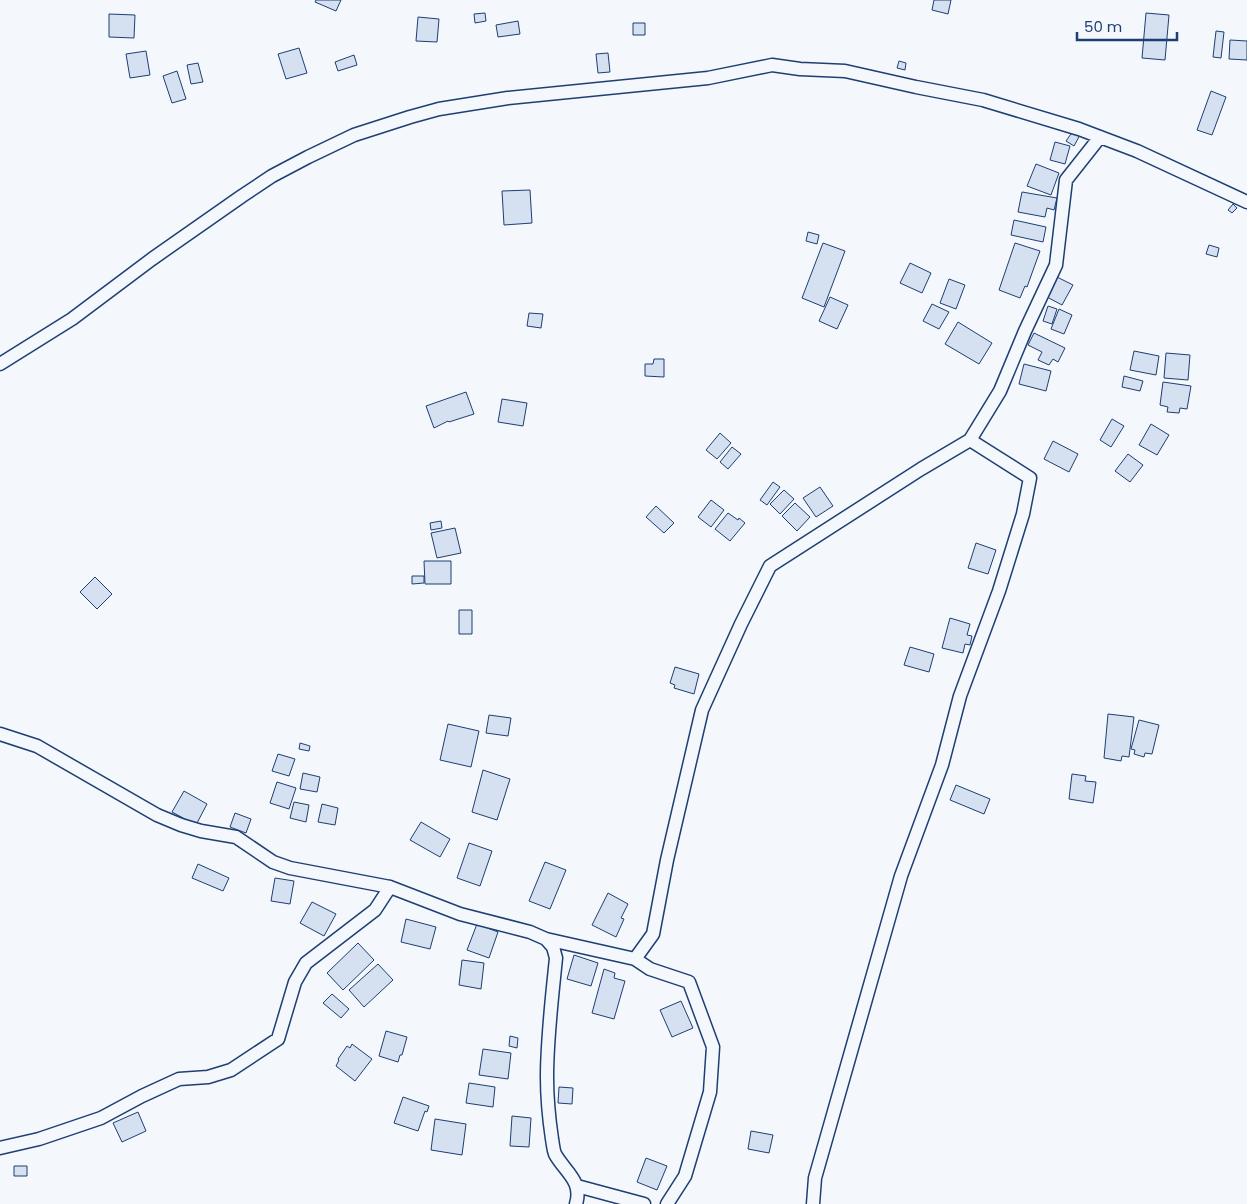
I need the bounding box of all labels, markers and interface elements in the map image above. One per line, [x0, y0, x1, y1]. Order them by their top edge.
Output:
scale bar [1077, 10, 1177, 42]
text: 50 m [1084, 16, 1122, 37]

